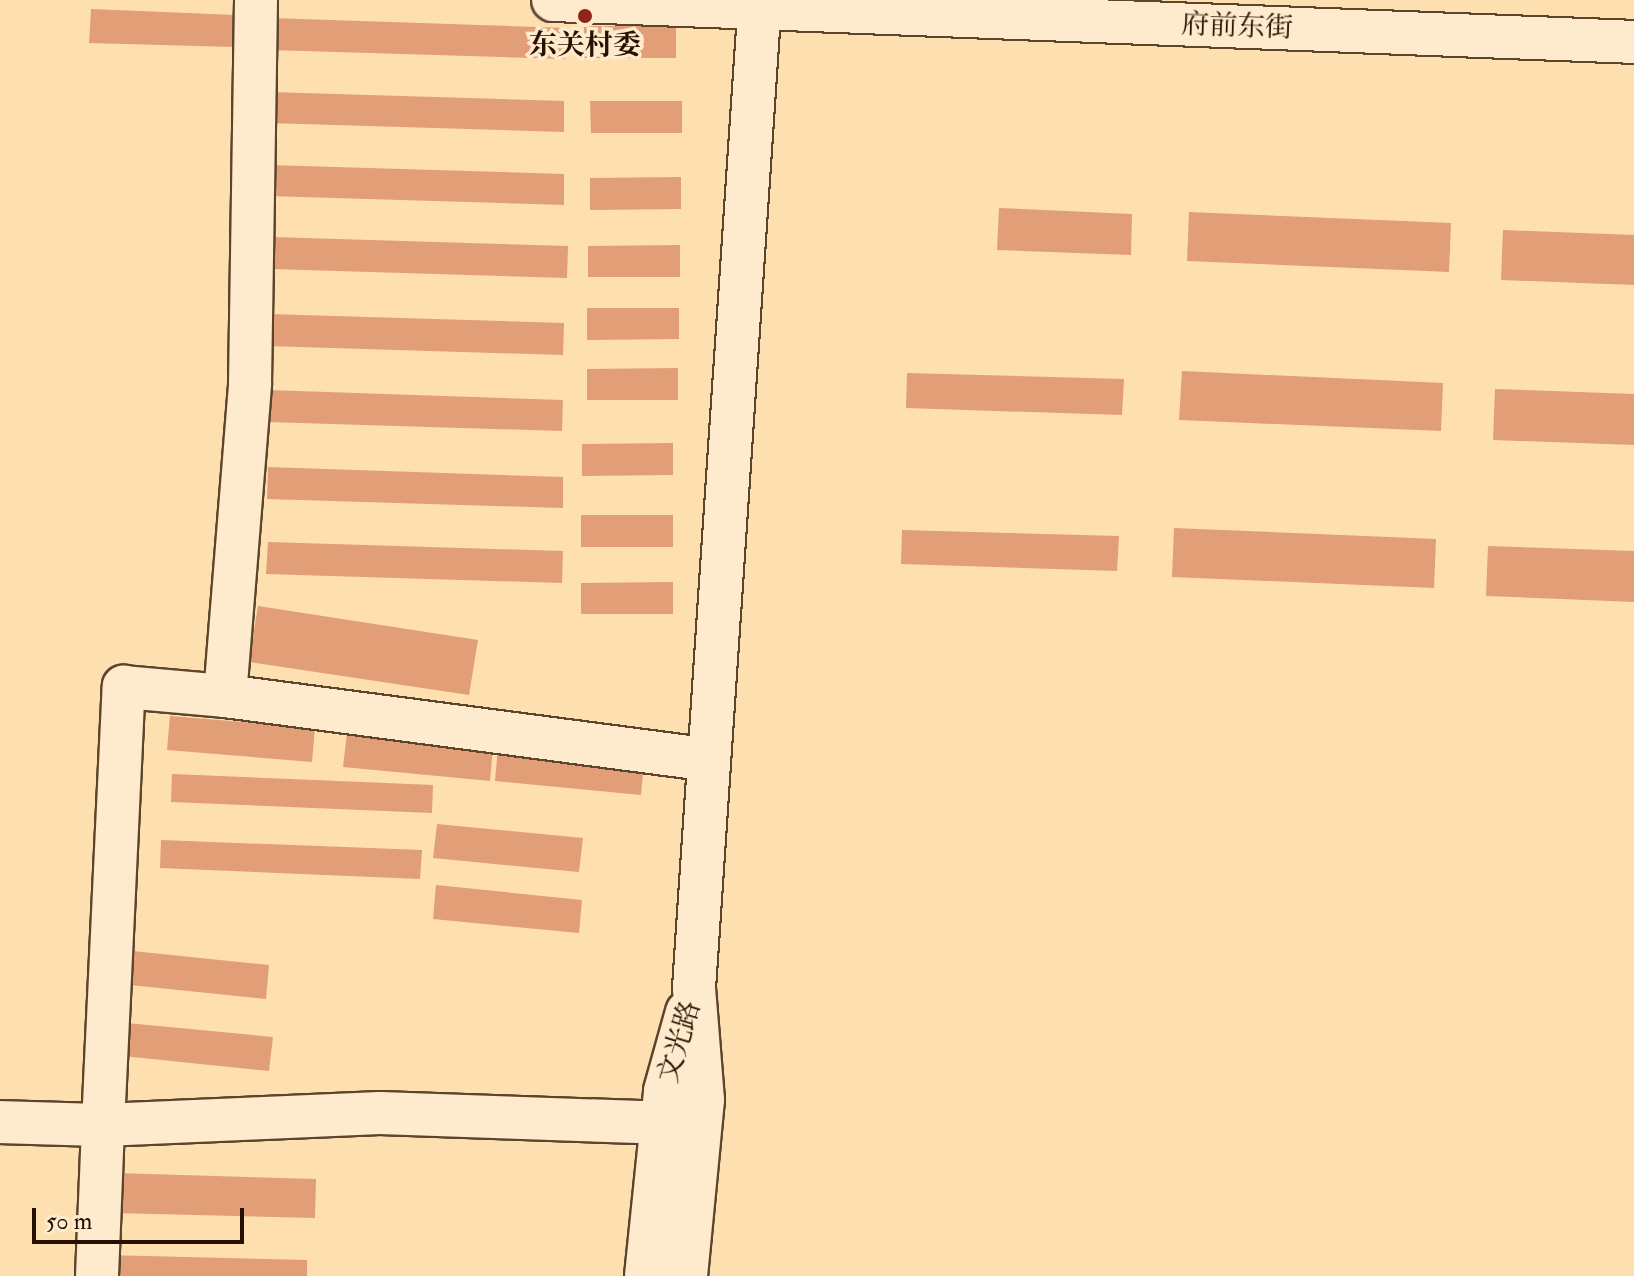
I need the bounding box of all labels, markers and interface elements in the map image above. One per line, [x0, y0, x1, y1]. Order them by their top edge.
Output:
marker: 东关村委 [576, 7, 594, 25]
street label: 府前东街 [1180, 8, 1294, 46]
place label: 东关村委 [529, 29, 641, 63]
street label: 文光路 [652, 997, 708, 1087]
scale bar [36, 1192, 248, 1242]
text: 50 m [46, 1206, 92, 1237]

